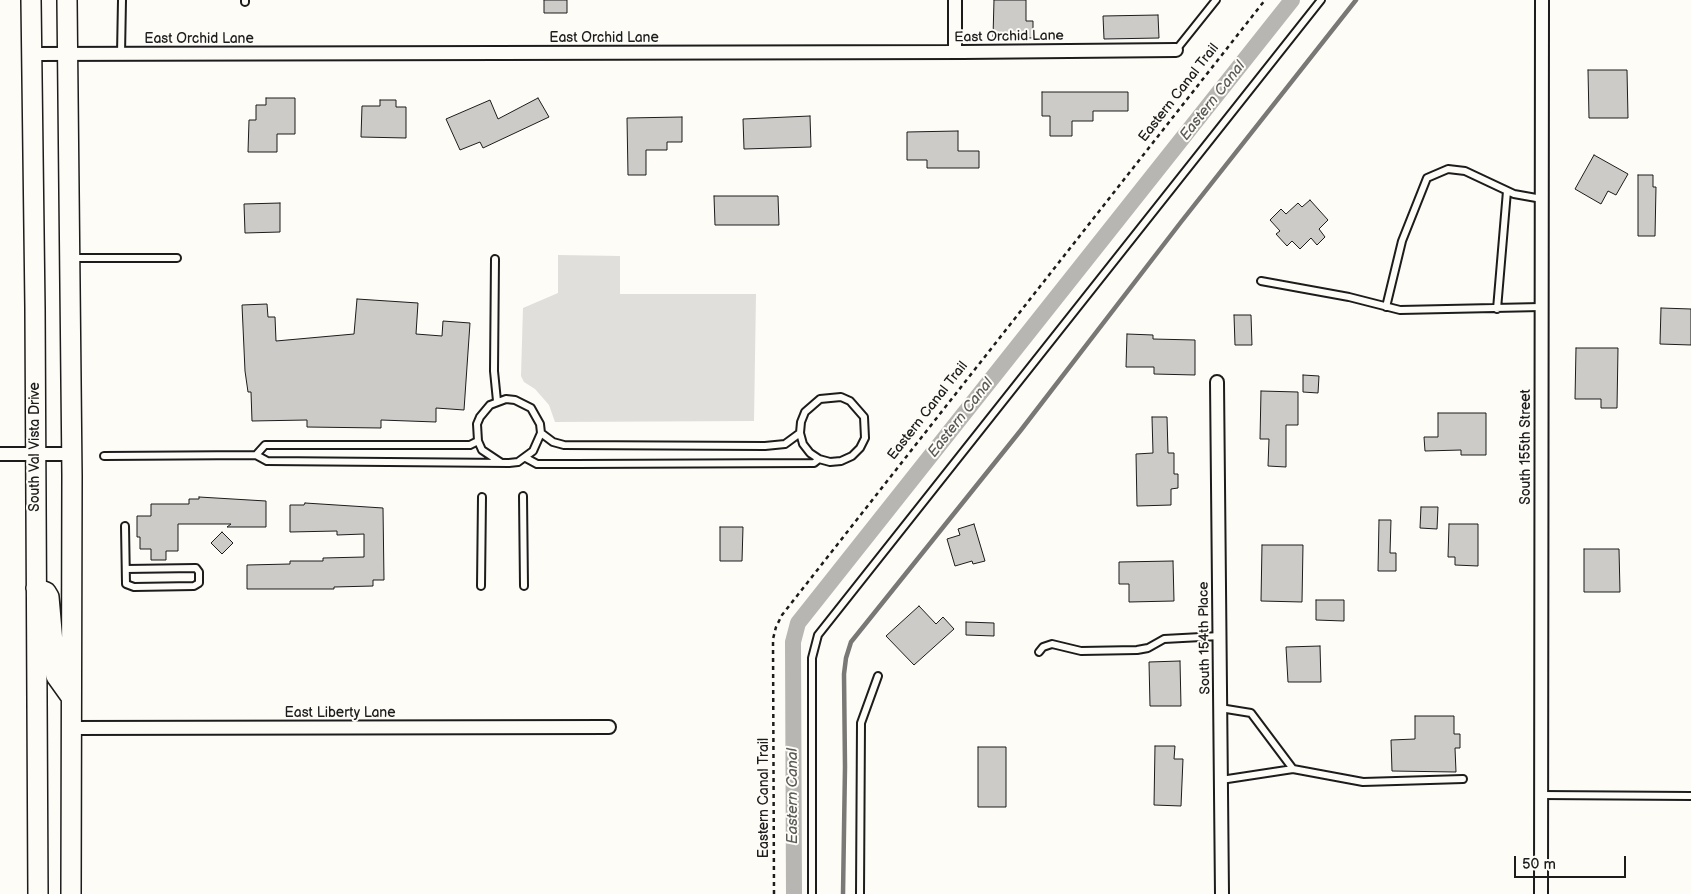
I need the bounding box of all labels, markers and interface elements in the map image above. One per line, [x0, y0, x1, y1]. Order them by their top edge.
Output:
street label: East Orchid Lane [954, 28, 1064, 46]
street label: East Orchid Lane [549, 30, 659, 46]
street label: East Orchid Lane [144, 31, 254, 47]
street label: Eastern Canal Trail [1135, 40, 1223, 146]
water label: Eastern Canal [1176, 58, 1250, 144]
street label: Eastern Canal Trail [884, 358, 972, 464]
water label: Eastern Canal [924, 375, 998, 461]
street label: South Val Vista Drive [27, 382, 43, 512]
street label: South 155th Street [1518, 389, 1534, 505]
street label: South 154th Place [1196, 581, 1214, 695]
street label: East Liberty Lane [284, 705, 396, 721]
street label: Eastern Canal Trail [756, 738, 772, 858]
water label: Eastern Canal [784, 748, 802, 844]
scale bar [1516, 846, 1628, 878]
text: 50 m [1522, 855, 1556, 874]

